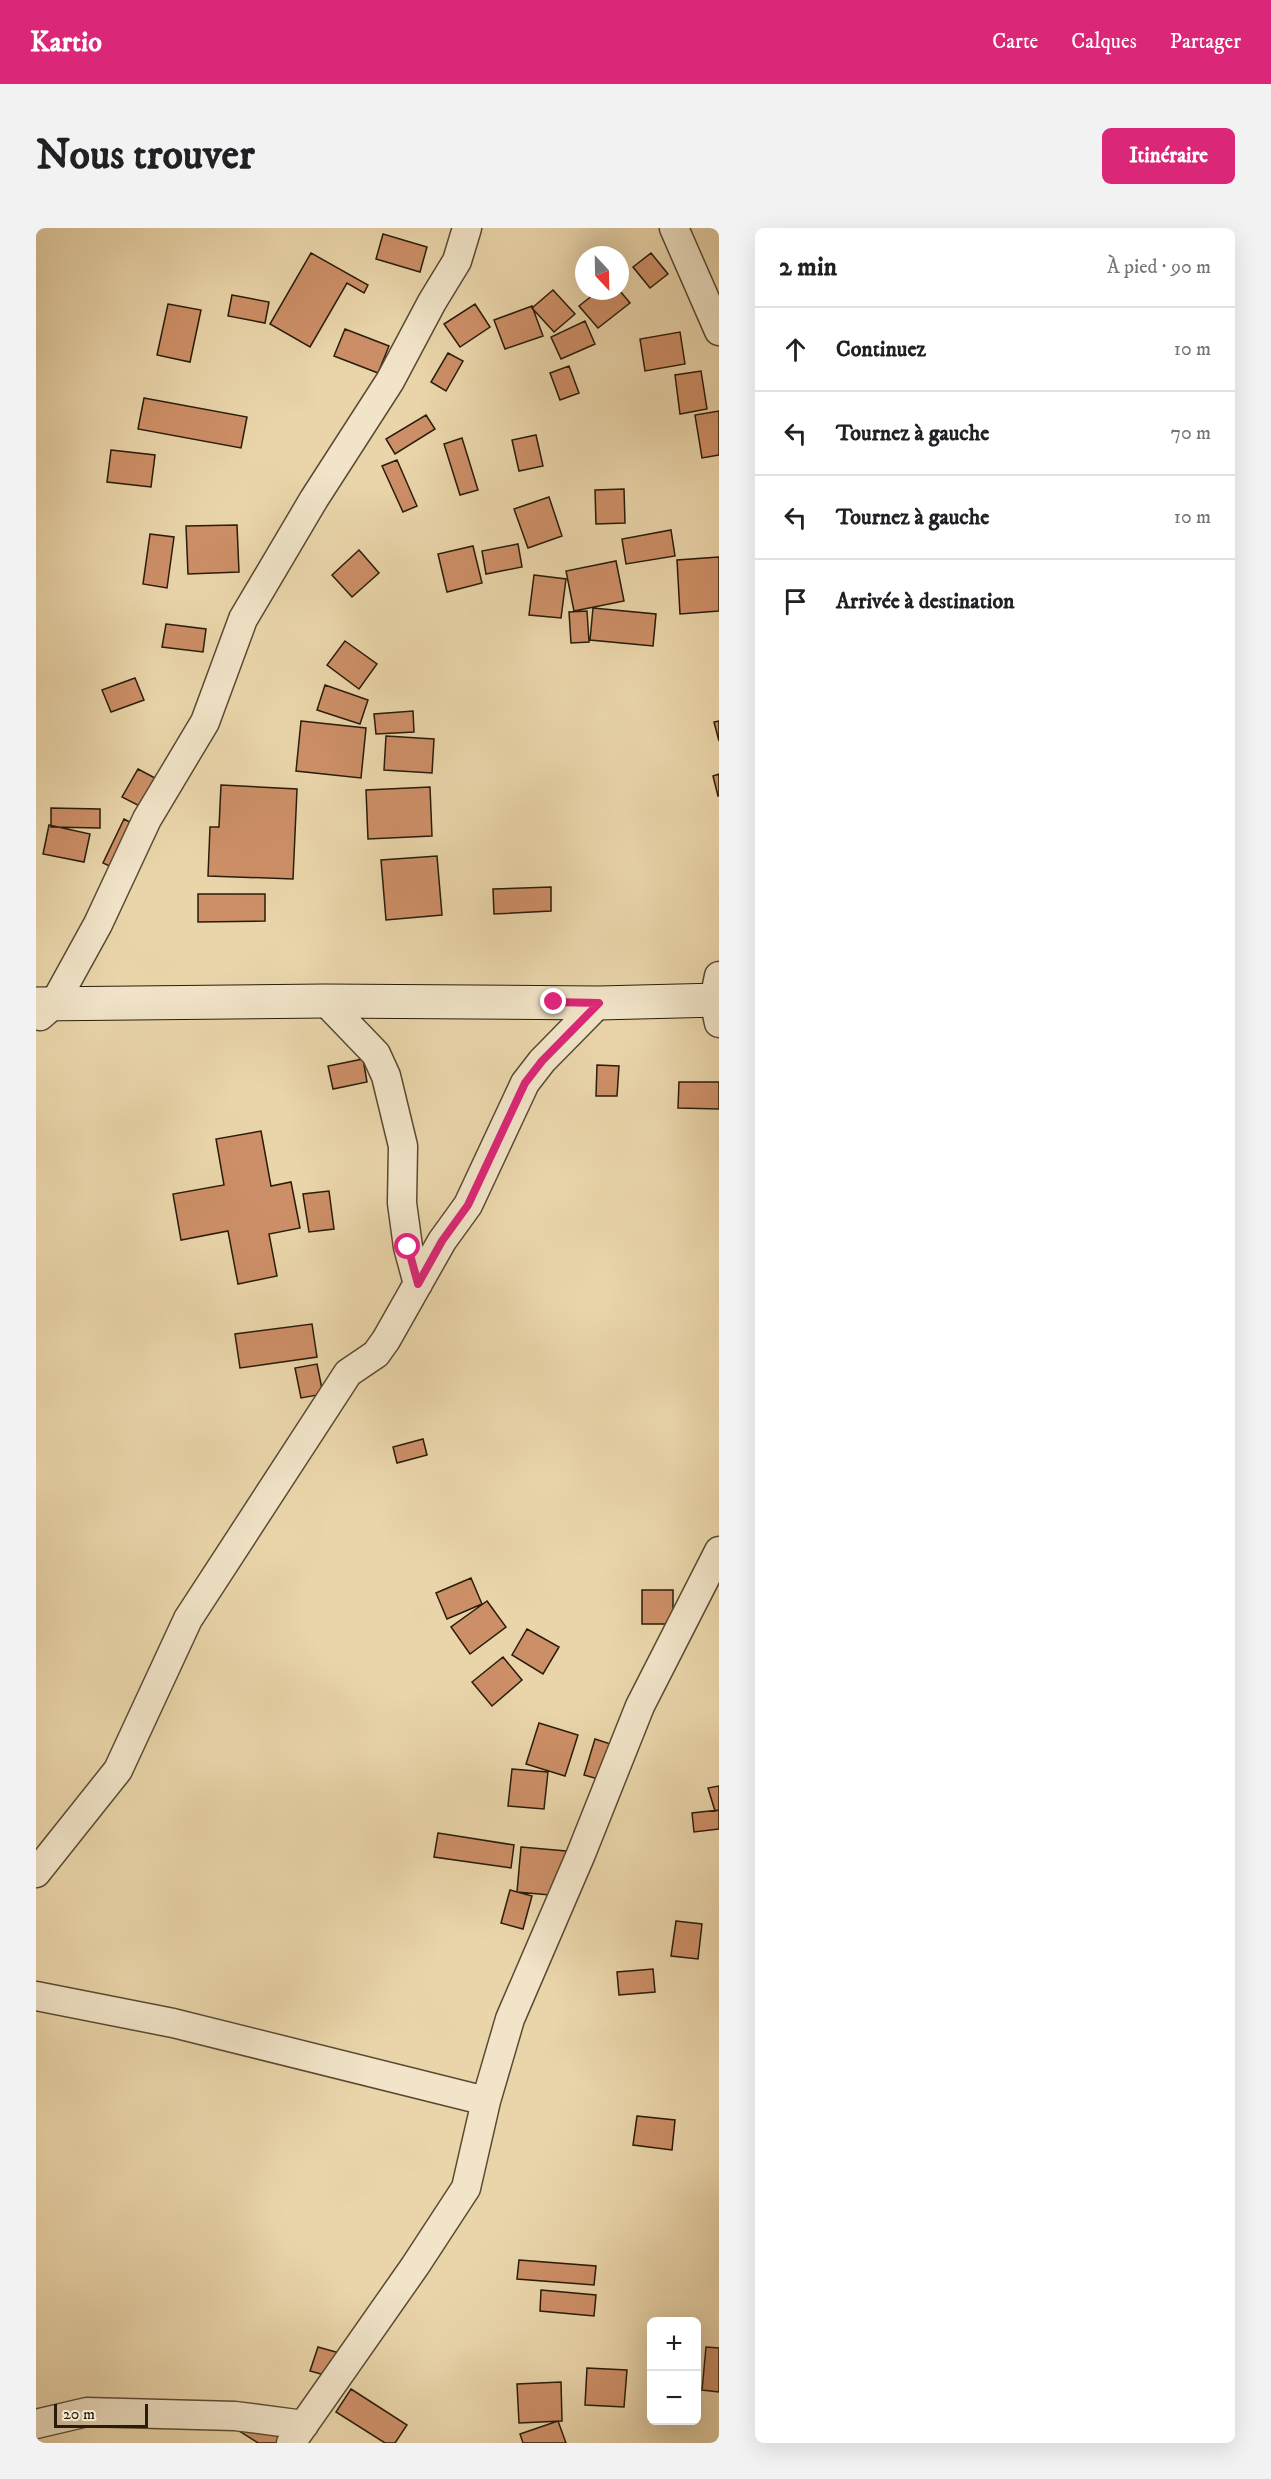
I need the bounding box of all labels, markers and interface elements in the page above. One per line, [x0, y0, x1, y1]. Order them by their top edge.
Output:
text: Kartio [30, 25, 102, 60]
text: Carte [992, 29, 1038, 55]
text: Calques [1071, 29, 1137, 55]
text: Partager [1170, 29, 1241, 55]
button: Itinéraire [1102, 128, 1235, 184]
text: Nous trouver [36, 130, 255, 182]
north arrow [575, 246, 629, 300]
text: 2 min [779, 251, 837, 284]
text: À pied · 90 m [1107, 255, 1211, 280]
icon: ahead [779, 333, 812, 366]
text: Continuez [836, 336, 926, 363]
text: 10 m [1174, 337, 1211, 362]
icon: left [779, 417, 812, 450]
text: Tournez à gauche [836, 420, 989, 447]
text: 70 m [1170, 421, 1211, 446]
icon: left [779, 501, 812, 534]
text: Tournez à gauche [836, 504, 989, 531]
text: 10 m [1174, 505, 1211, 530]
icon: arrive [779, 585, 812, 618]
text: Arrivée à destination [836, 588, 1015, 615]
route end [540, 988, 566, 1014]
route start [394, 1233, 420, 1259]
map controls [647, 2317, 701, 2425]
button: + [647, 2317, 701, 2371]
button: − [647, 2371, 701, 2425]
scale bar [54, 2401, 148, 2428]
text: 20 m [63, 2404, 95, 2424]

